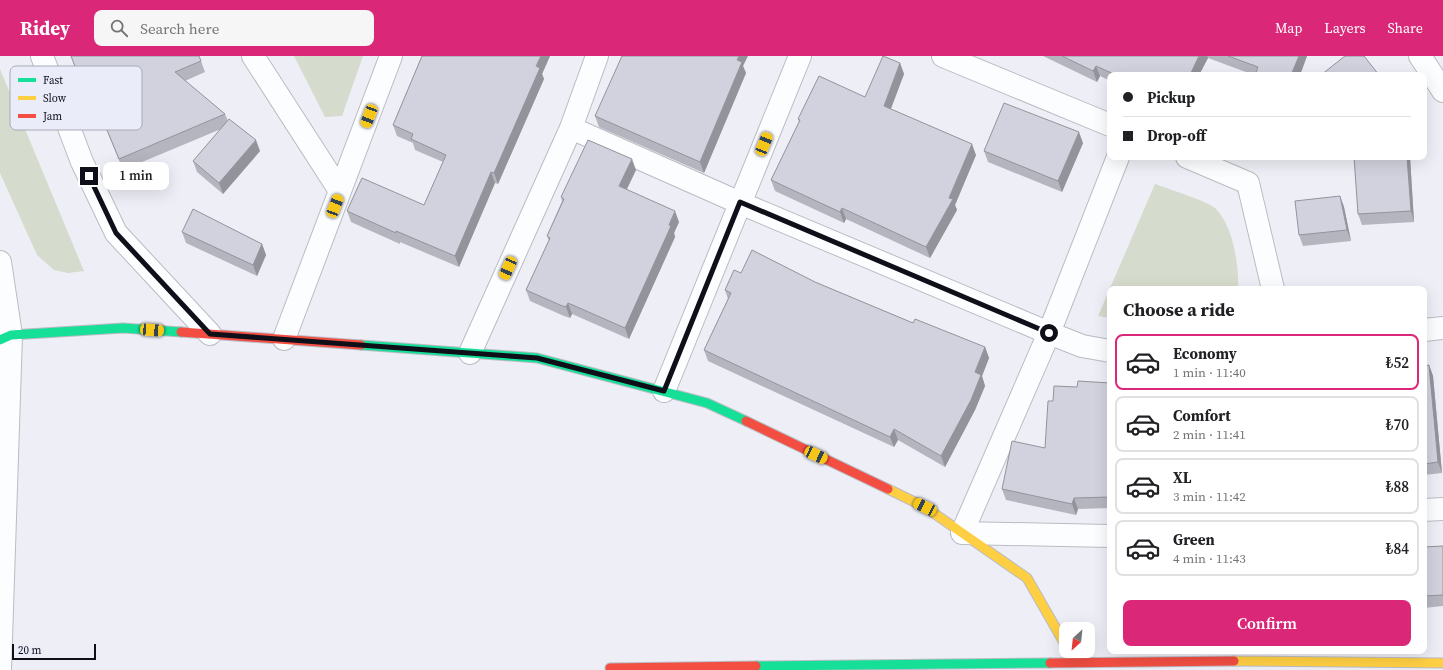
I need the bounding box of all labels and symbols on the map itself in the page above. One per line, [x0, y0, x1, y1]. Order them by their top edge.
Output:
legend [10, 66, 142, 130]
text: Fast [43, 73, 63, 88]
text: Slow [43, 91, 67, 106]
car [359, 103, 379, 129]
text: Jam [42, 109, 62, 124]
car [754, 131, 774, 157]
callout: 1 min [103, 162, 169, 190]
route end [80, 167, 98, 185]
car [325, 193, 345, 219]
car [498, 255, 518, 281]
car [140, 323, 164, 337]
route start [1040, 324, 1058, 342]
car [803, 444, 829, 466]
car [912, 496, 938, 518]
north arrow [1059, 622, 1095, 658]
scale bar [12, 642, 96, 661]

